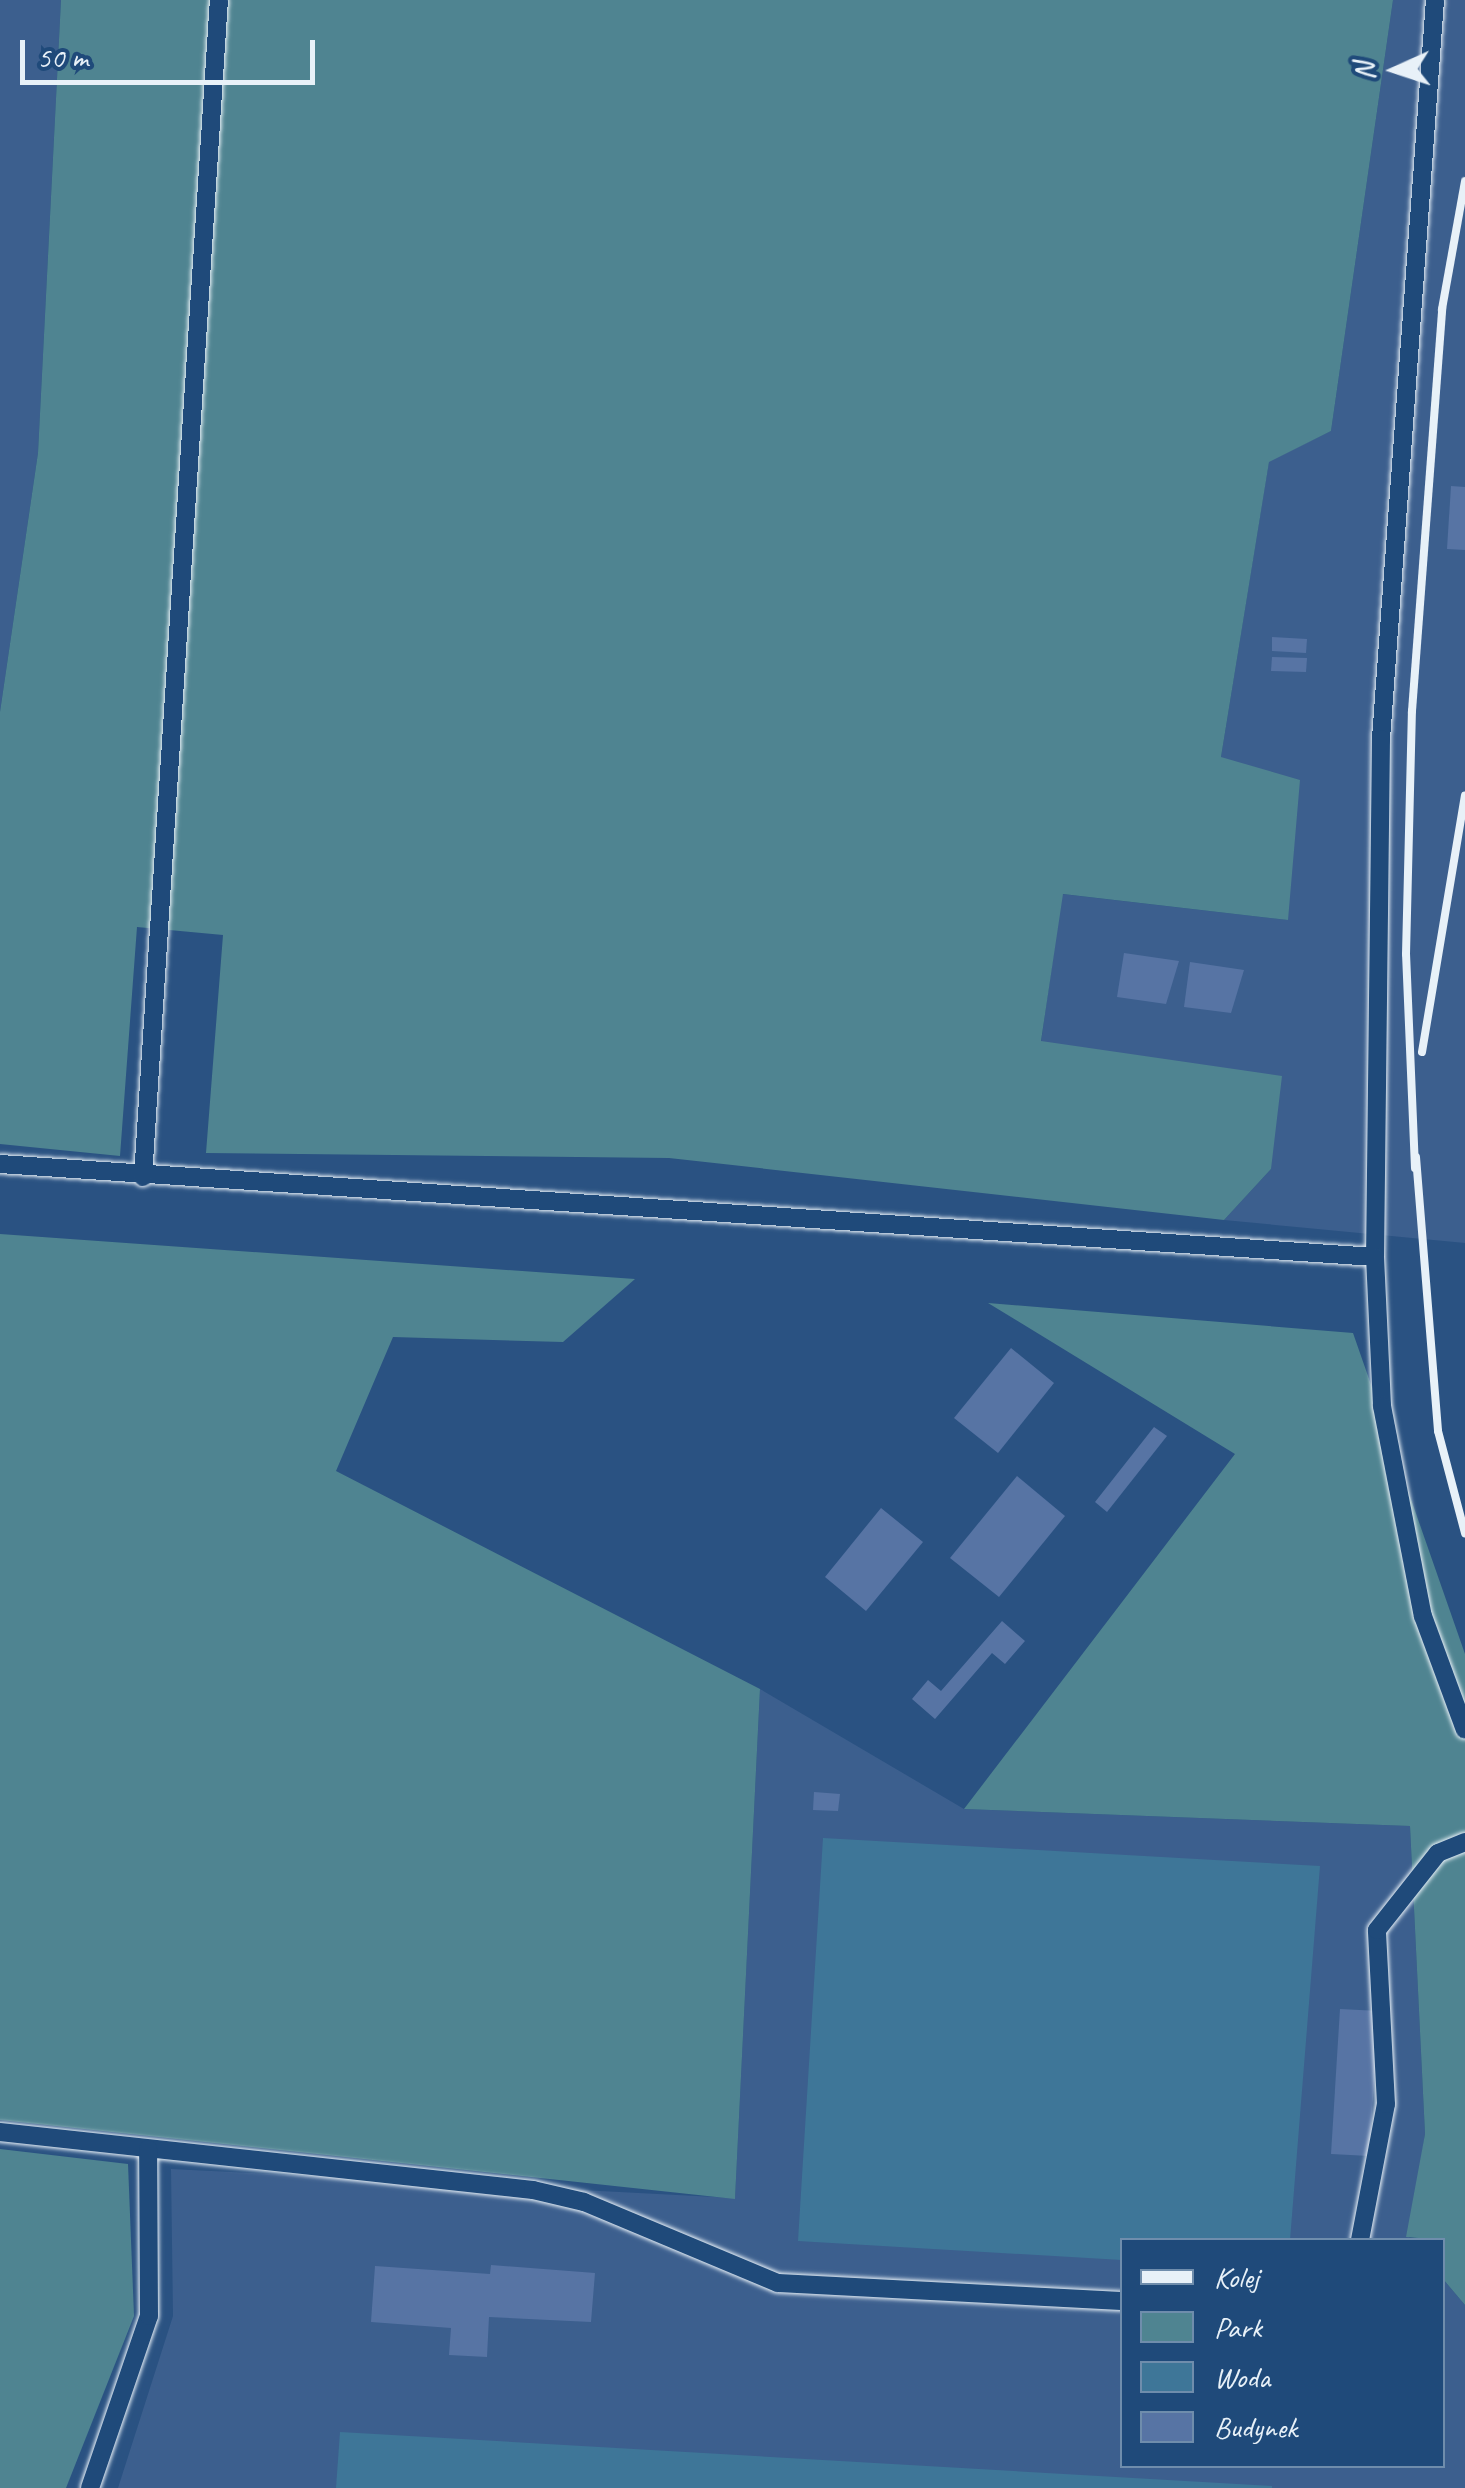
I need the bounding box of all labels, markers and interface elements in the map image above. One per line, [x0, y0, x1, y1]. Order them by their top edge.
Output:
scale bar [25, 20, 320, 82]
north arrow [1345, 20, 1445, 120]
text: 50 m [37, 38, 88, 76]
text: N [1347, 62, 1382, 81]
legend [1120, 2238, 1445, 2468]
text: Kolej [1214, 2258, 1259, 2296]
text: Park [1214, 2308, 1262, 2346]
text: Woda [1214, 2358, 1270, 2396]
text: Budynek [1214, 2408, 1297, 2446]

